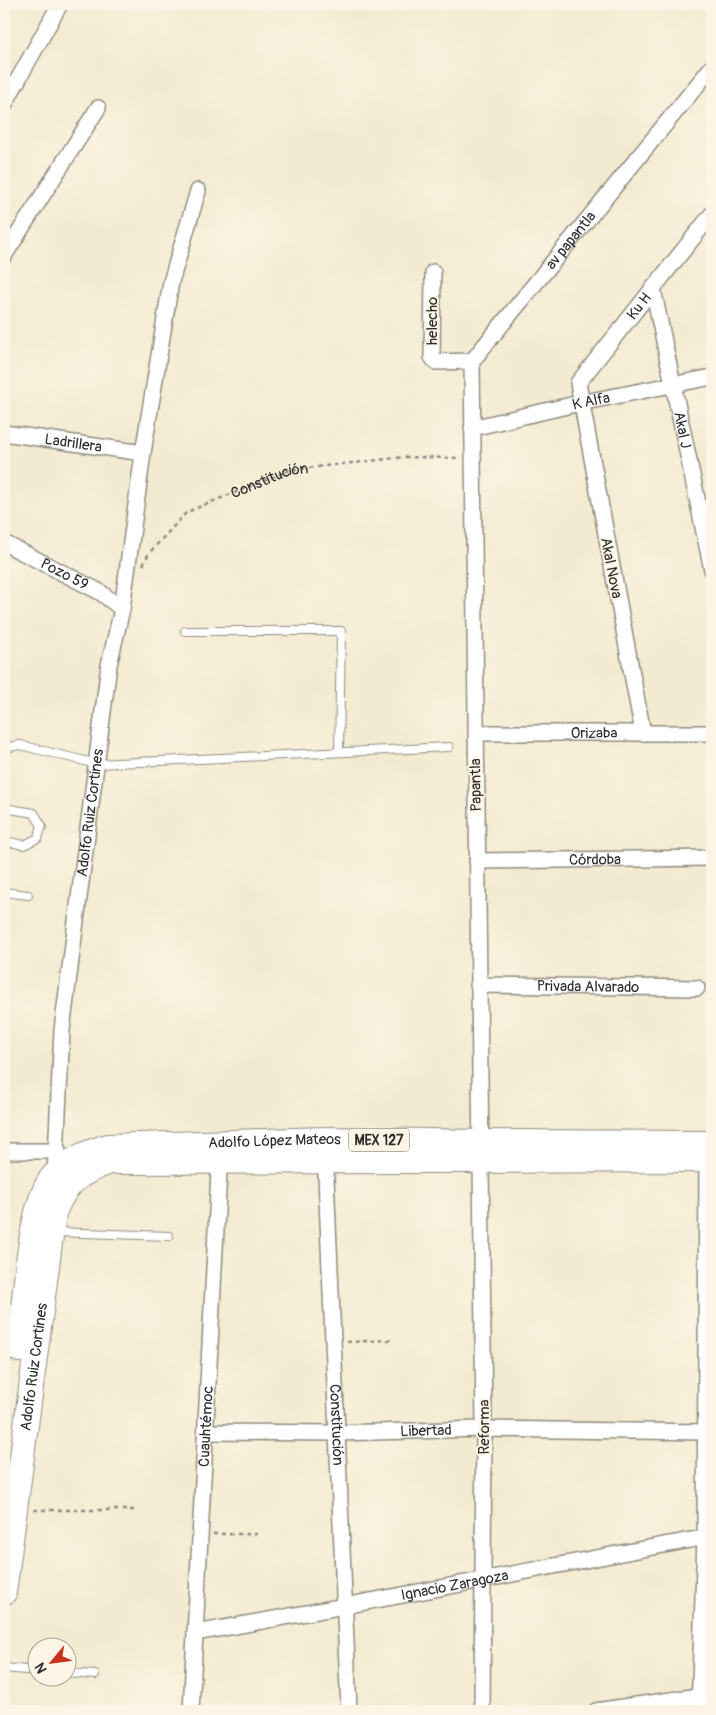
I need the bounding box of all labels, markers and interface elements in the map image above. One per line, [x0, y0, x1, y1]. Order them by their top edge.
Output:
street label: av papantla [541, 207, 600, 273]
street label: Ku H [622, 289, 655, 324]
street label: helecho [423, 297, 442, 345]
street label: K Alfa [570, 388, 611, 414]
street label: Akal J [669, 410, 696, 450]
street label: Ladrillera [43, 429, 103, 456]
street label: Constitución [228, 459, 309, 503]
street label: Akal Nova [596, 536, 626, 600]
street label: Pozo 59 [37, 554, 92, 594]
street label: Orizaba [571, 724, 617, 743]
street label: Adolfo Ruiz Cortines [72, 748, 108, 878]
street label: Papantla [466, 758, 486, 812]
street label: Córdoba [569, 850, 621, 869]
street label: Privada Alvarado [537, 976, 639, 997]
road number: MEX 127 [349, 1128, 409, 1152]
street label: Adolfo López Mateos [208, 1129, 341, 1152]
street label: Adolfo Ruiz Cortines [16, 1302, 52, 1432]
street label: Constitución [325, 1384, 348, 1466]
street label: Cuauhtémoc [194, 1385, 217, 1467]
street label: Reforma [475, 1399, 494, 1454]
street label: Libertad [400, 1420, 452, 1441]
street label: Ignacio Zaragoza [399, 1565, 510, 1605]
north arrow [28, 1638, 78, 1688]
text: N [31, 1660, 51, 1676]

